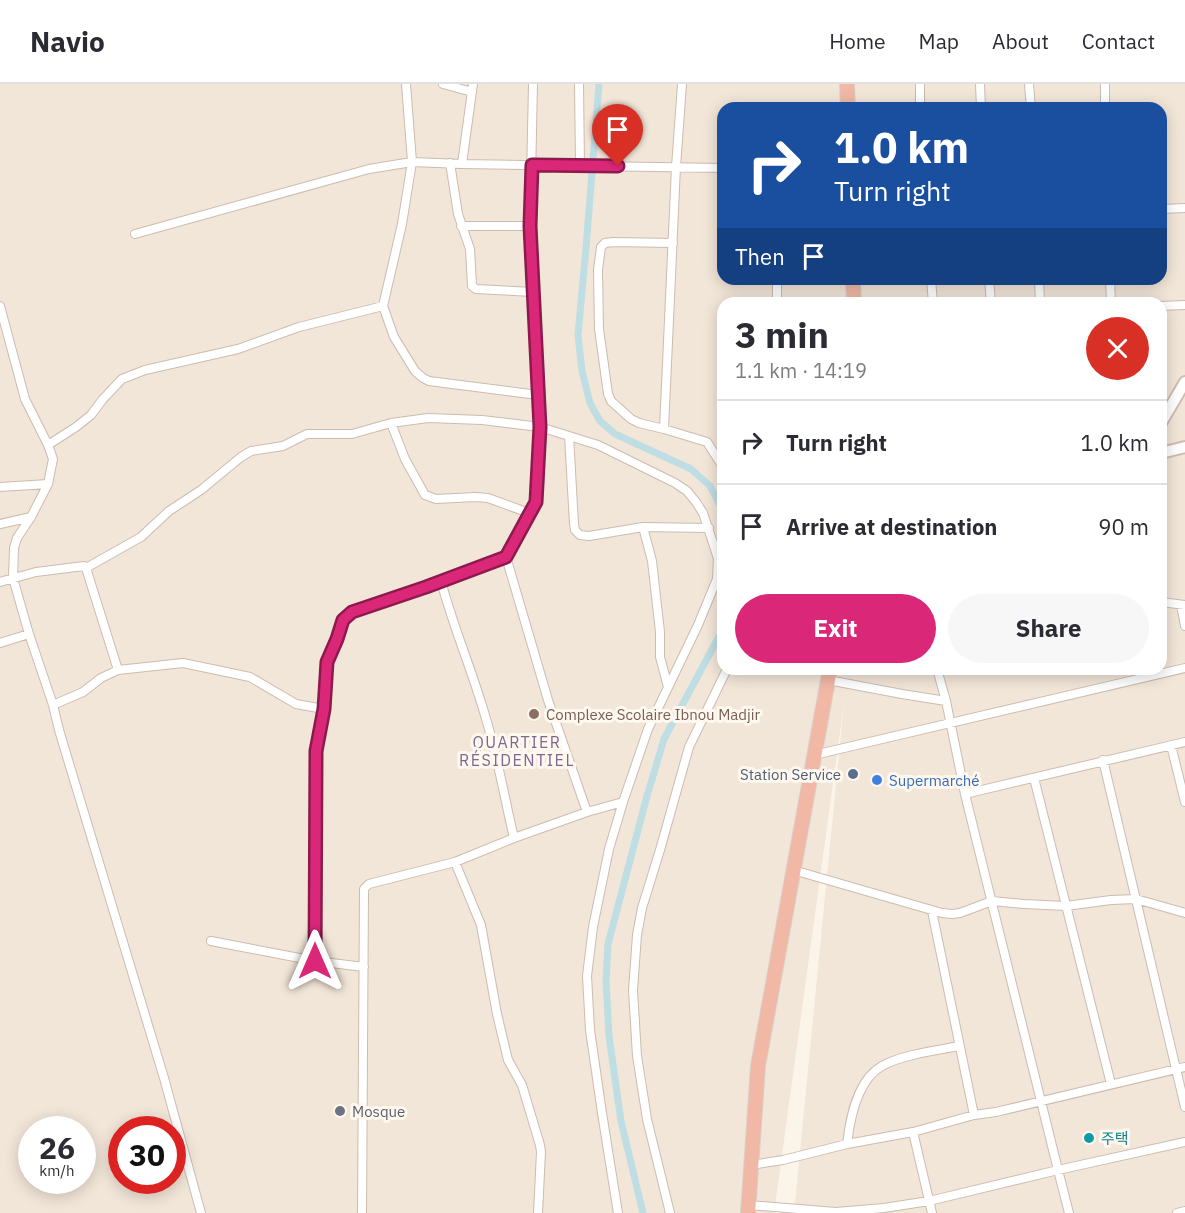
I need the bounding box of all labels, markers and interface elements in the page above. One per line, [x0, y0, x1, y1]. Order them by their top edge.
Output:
text: Navio [30, 23, 105, 60]
text: Home [829, 27, 886, 55]
text: Map [919, 27, 959, 55]
text: About [992, 27, 1049, 55]
text: Contact [1082, 27, 1155, 55]
pin [592, 104, 643, 166]
icon: arrive [601, 113, 634, 146]
text: 1.0 km [834, 120, 969, 175]
icon: right [735, 126, 813, 204]
text: Turn right [834, 173, 951, 208]
icon: arrive [797, 240, 830, 273]
text: Then [735, 242, 785, 271]
text: 3 min [735, 311, 829, 358]
button: close [1086, 317, 1149, 380]
text: 1.1 km · 14:19 [735, 357, 867, 384]
icon: right [735, 426, 768, 459]
text: Turn right [786, 428, 887, 457]
text: 1.0 km [1081, 428, 1149, 457]
icon: arrive [735, 510, 768, 543]
text: Arrive at destination [786, 512, 997, 541]
text: 90 m [1098, 512, 1149, 541]
button: Exit [735, 594, 936, 663]
button: Share [948, 594, 1149, 663]
place label: Complexe Scolaire Ibnou Madjir [546, 705, 761, 724]
marker: Complexe Scolaire Ibnou Madjir [527, 707, 541, 721]
district label: QUARTIER RÉSIDENTIEL [459, 732, 575, 770]
place label: Station Service [740, 765, 841, 784]
marker: Station Service [846, 767, 860, 781]
place label: Supermarché [889, 771, 980, 790]
marker: Supermarché [870, 773, 884, 787]
position arrow [283, 929, 347, 993]
place label: Mosque [352, 1102, 405, 1121]
marker: Mosque [333, 1104, 347, 1118]
speed limit sign: 30 [108, 1116, 186, 1194]
text: 26 [39, 1128, 75, 1167]
place label: 주택 [1101, 1129, 1129, 1148]
marker: 주택 [1082, 1131, 1096, 1145]
text: km/h [39, 1161, 75, 1180]

